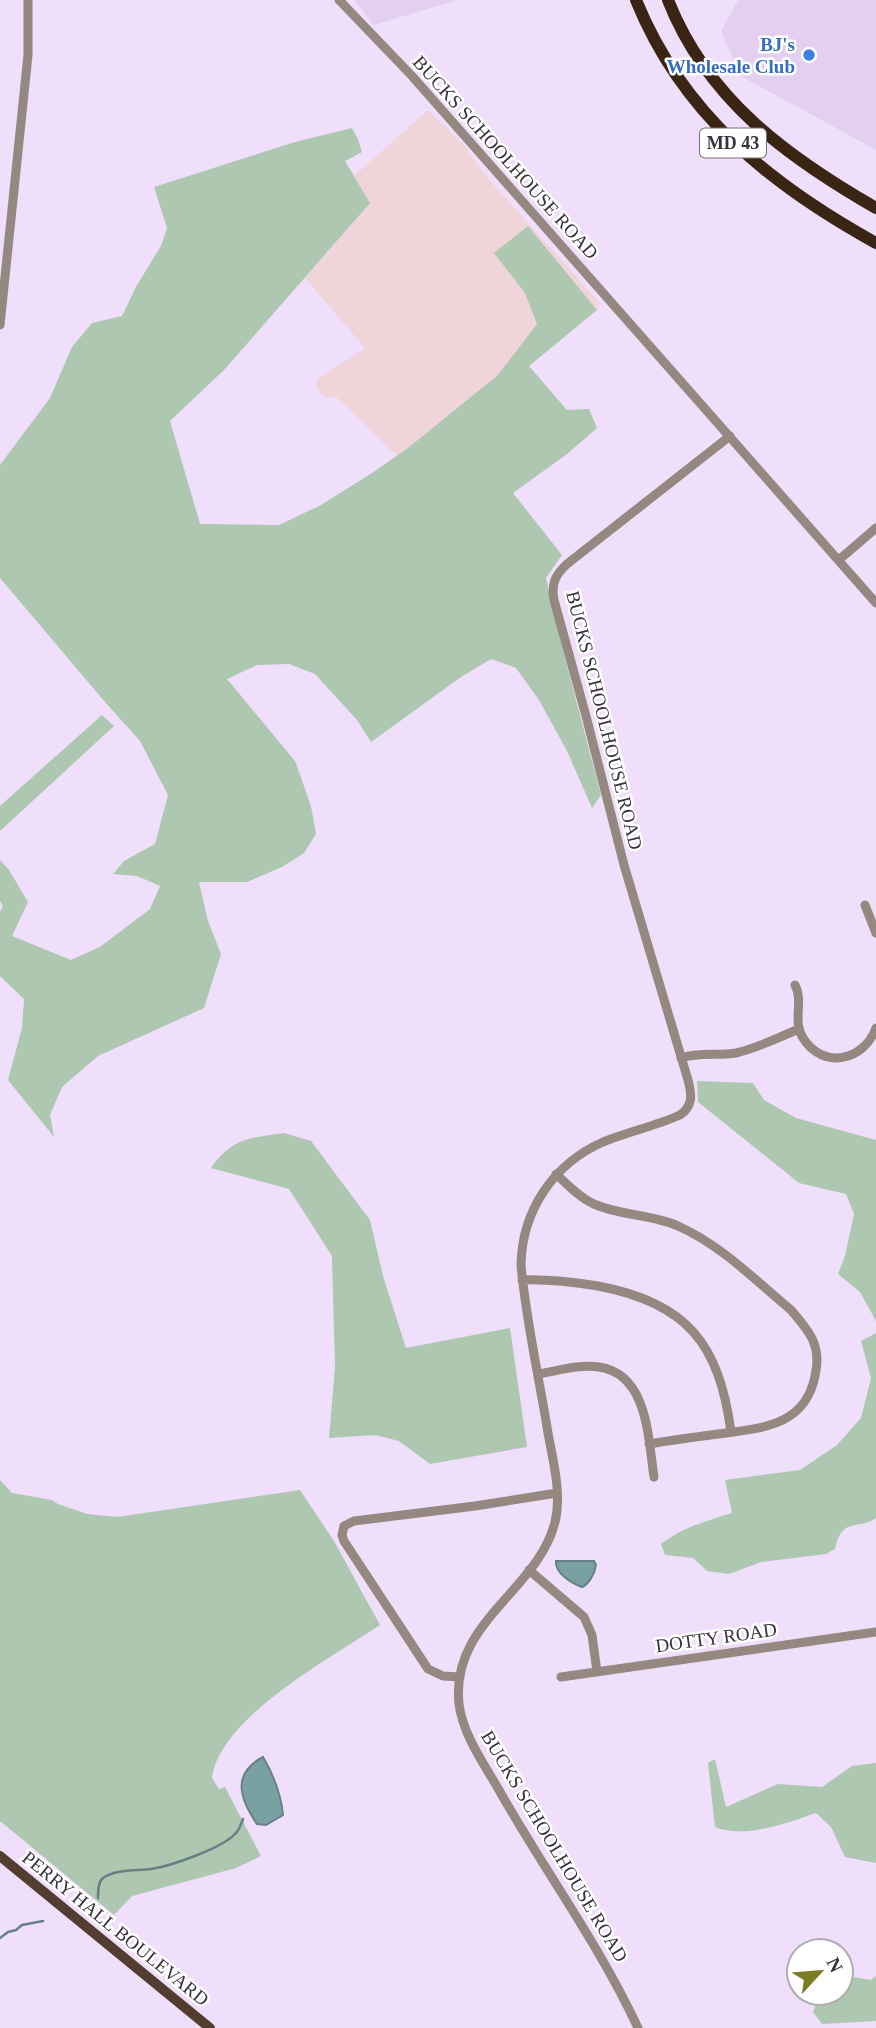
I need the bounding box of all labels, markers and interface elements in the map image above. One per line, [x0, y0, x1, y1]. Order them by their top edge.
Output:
place label: BJ's Wholesale Club [667, 34, 795, 77]
marker: BJ's Wholesale Club [801, 47, 817, 63]
street label: BUCKS SCHOOLHOUSE ROAD [409, 51, 602, 263]
road number: MD 43 [700, 128, 766, 158]
street label: BUCKS SCHOOLHOUSE ROAD [562, 589, 647, 852]
street label: DOTTY ROAD [654, 1619, 778, 1656]
street label: BUCKS SCHOOLHOUSE ROAD [477, 1727, 632, 1966]
street label: PERRY HALL BOULEVARD [18, 1847, 213, 2010]
north arrow [785, 1937, 855, 2007]
text: N [822, 1954, 847, 1976]

